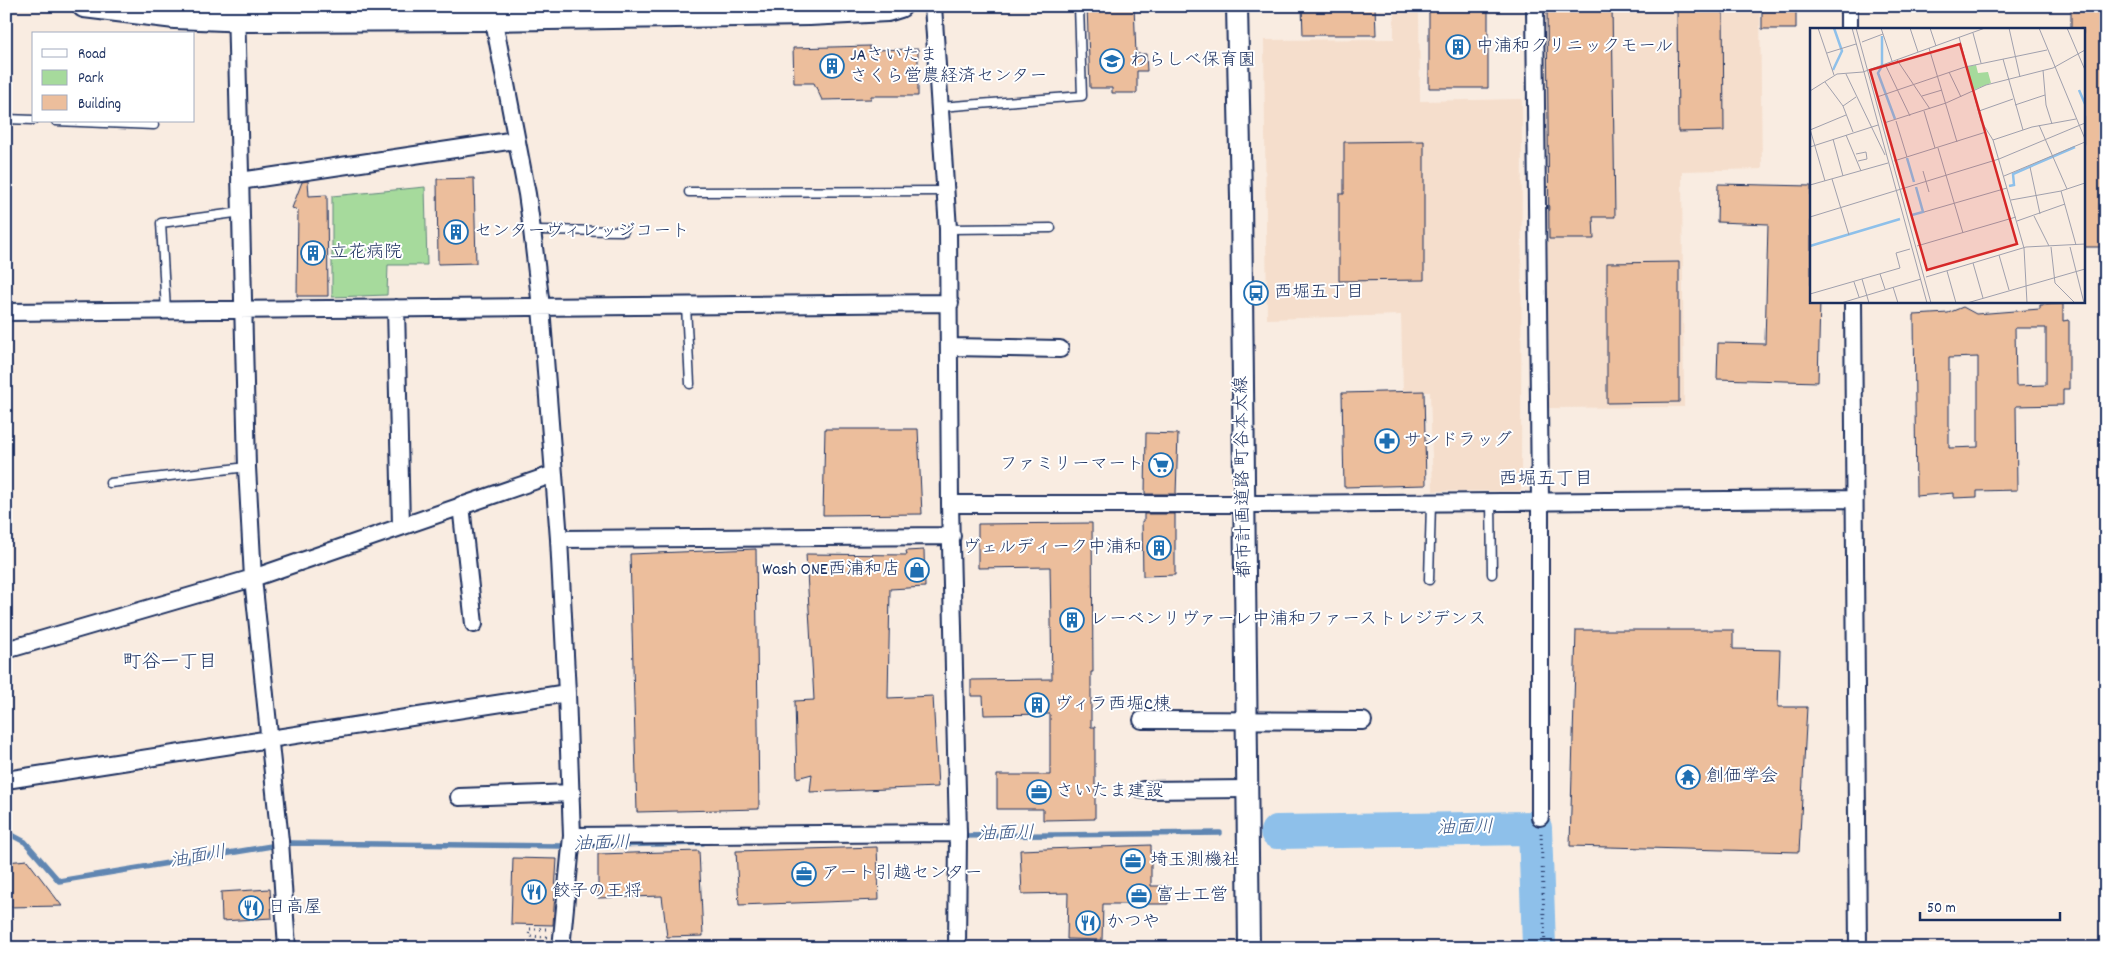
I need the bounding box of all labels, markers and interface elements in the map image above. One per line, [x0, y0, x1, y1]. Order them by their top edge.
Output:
inset map [1810, 28, 2084, 302]
legend [32, 32, 195, 122]
building icon: 中浦和クリニックモール [1445, 34, 1471, 60]
place label: 中浦和クリニックモール [1476, 35, 1673, 60]
text: Road [78, 44, 106, 66]
place label: JAさいたま さくら営農経済センター [850, 44, 1047, 90]
school or university icon: わらしべ保育園 [1099, 48, 1125, 74]
place label: わらしべ保育園 [1130, 49, 1256, 74]
building icon: JAさいたま さくら営農経済センター [819, 53, 845, 79]
text: Park [78, 68, 104, 90]
text: Building [78, 94, 121, 116]
building icon: センターヴィレッジコート [443, 219, 469, 245]
place label: センターヴィレッジコート [474, 220, 689, 245]
building icon: 立花病院 [300, 240, 326, 266]
place label: 立花病院 [330, 241, 402, 266]
bus stop icon: 西堀五丁目 [1243, 280, 1269, 306]
place label: 西堀五丁目 [1274, 281, 1364, 306]
street label: 都市計画道路 町谷本太線 [1230, 376, 1258, 578]
pharmacy icon: サンドラッグ [1374, 428, 1400, 454]
place label: サンドラッグ [1404, 429, 1512, 454]
supermarket icon: ファミリーマート [1148, 452, 1174, 478]
place label: ファミリーマート [1000, 453, 1144, 478]
district label: 西堀五丁目 [1498, 467, 1594, 494]
building icon: ヴェルディーク中浦和 [1146, 535, 1172, 561]
place label: ヴェルディーク中浦和 [962, 536, 1142, 561]
shop icon: Wash ONE西浦和店 [904, 557, 930, 583]
place label: Wash ONE西浦和店 [762, 558, 900, 583]
building icon: レーベンリヴァーレ中浦和ファーストレジデンス [1059, 607, 1085, 633]
place label: レーベンリヴァーレ中浦和ファーストレジデンス [1090, 608, 1486, 633]
district label: 町谷一丁目 [122, 650, 218, 677]
building icon: ヴィラ西堀C棟 [1024, 692, 1050, 718]
place label: ヴィラ西堀C棟 [1054, 693, 1171, 718]
temple icon: 創価学会 [1675, 764, 1701, 790]
place label: 創価学会 [1706, 765, 1778, 790]
office icon: さいたま建設 [1026, 779, 1052, 805]
place label: さいたま建設 [1056, 780, 1163, 805]
water label: 油面川 [1436, 815, 1494, 843]
water label: 油面川 [977, 821, 1035, 849]
water label: 油面川 [573, 831, 631, 859]
water label: 油面川 [168, 840, 228, 876]
office icon: 埼玉測機社 [1120, 848, 1146, 874]
place label: 埼玉測機社 [1150, 849, 1240, 874]
office icon: アート引越センター [791, 861, 817, 887]
place label: アート引越センター [822, 862, 983, 887]
restaurant icon: 餃子の王将 [521, 879, 547, 905]
place label: 餃子の王将 [552, 880, 642, 905]
office icon: 富士工営 [1126, 883, 1152, 909]
place label: 富士工営 [1156, 884, 1228, 909]
scale bar [1920, 889, 2060, 921]
restaurant icon: 日高屋 [238, 895, 264, 921]
place label: 日高屋 [268, 896, 322, 921]
text: 50 m [1927, 898, 1956, 920]
restaurant icon: かつや [1075, 910, 1101, 936]
place label: かつや [1106, 911, 1160, 936]

